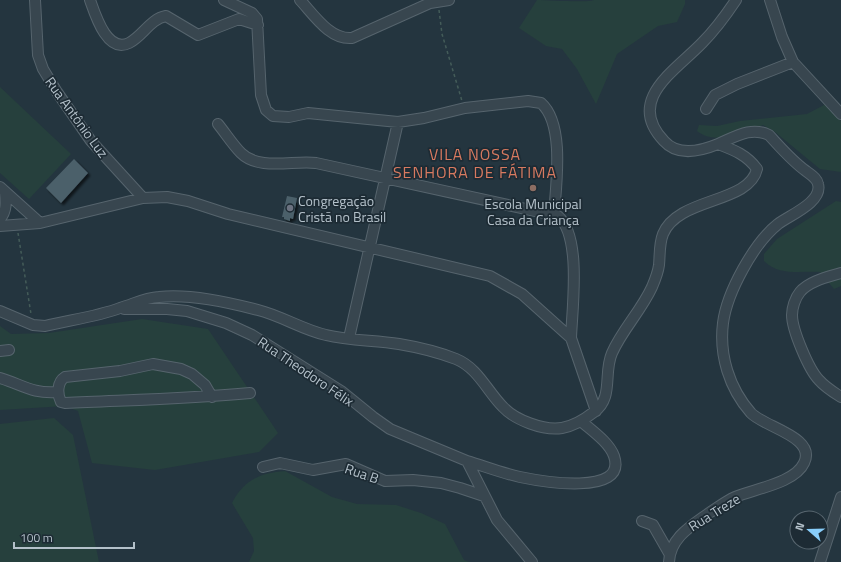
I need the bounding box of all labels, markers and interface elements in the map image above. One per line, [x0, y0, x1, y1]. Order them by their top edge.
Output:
street label: Rua Antônio Luz [40, 72, 114, 162]
district label: VILA NOSSA SENHORA DE FÁTIMA [393, 142, 557, 184]
marker: Escola Municipal Casa da Criança [528, 183, 538, 193]
place label: Congregação Cristã no Brasil [298, 190, 386, 227]
place label: Escola Municipal Casa da Criança [484, 193, 582, 230]
marker: Congregação Cristã no Brasil [285, 203, 295, 213]
street label: Rua Theodoro Félix [254, 331, 359, 411]
street label: Rua B [342, 457, 382, 489]
street label: Rua Treze [684, 488, 744, 536]
north arrow [789, 510, 829, 550]
text: N [791, 520, 808, 533]
scale bar [14, 524, 134, 550]
text: 100 m [20, 528, 53, 547]

